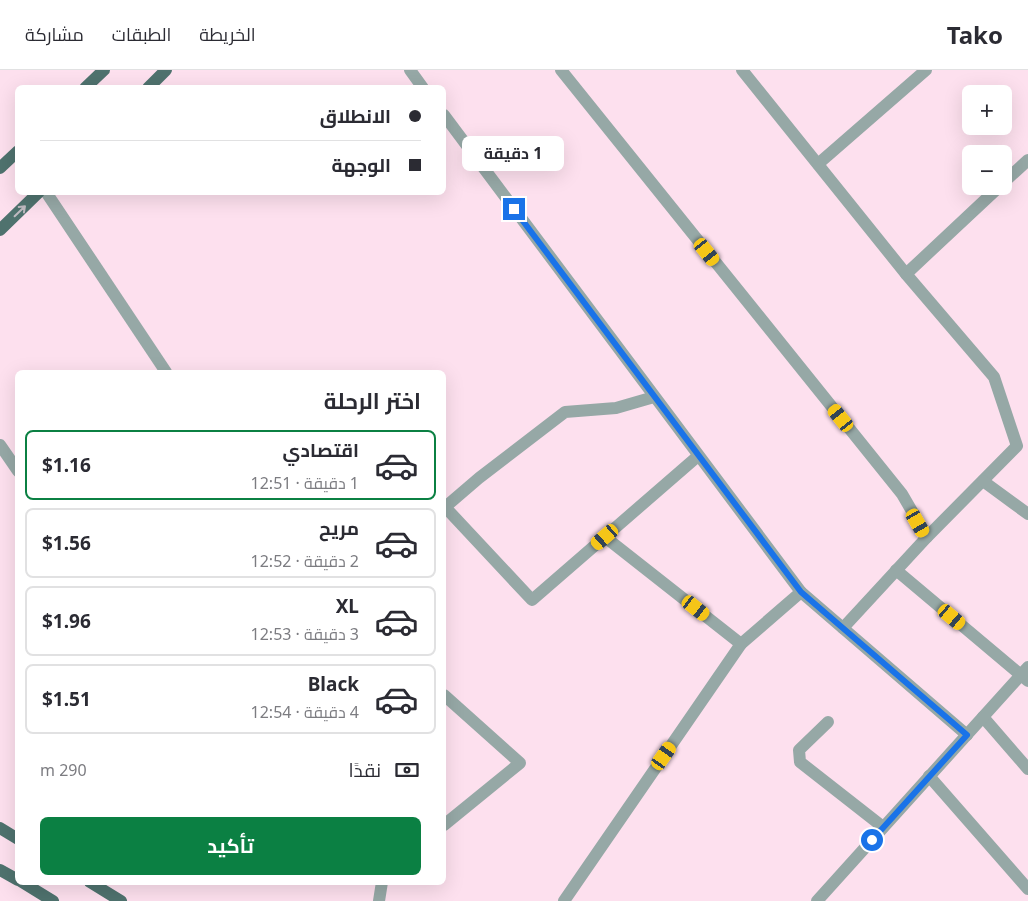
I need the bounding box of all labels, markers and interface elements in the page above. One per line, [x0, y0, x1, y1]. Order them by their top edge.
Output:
text: Tako [947, 18, 1003, 51]
text: مشاركة [25, 22, 84, 46]
text: الطبقات [112, 22, 171, 46]
text: الخريطة [199, 22, 256, 46]
map controls [962, 85, 1012, 195]
button: + [962, 85, 1012, 135]
text: الانطلاق [320, 103, 391, 129]
callout: 1 دقيقة [463, 136, 565, 172]
text: 1 دقيقة [484, 142, 542, 164]
button: − [962, 145, 1012, 195]
text: الوجهة [331, 152, 391, 178]
route end [503, 198, 525, 220]
one-way arrow [13, 205, 26, 217]
car [691, 236, 722, 268]
text: اختر الرحلة [324, 385, 421, 415]
car [825, 402, 856, 434]
text: اقتصادي [283, 437, 359, 463]
icon: car [374, 443, 419, 488]
text: $1.16 [42, 452, 91, 478]
text: 1 دقيقة · 12:51 [251, 472, 359, 494]
car [904, 506, 931, 540]
text: مريح [319, 515, 359, 541]
icon: car [374, 521, 419, 566]
car [588, 521, 621, 553]
text: $1.56 [42, 530, 91, 556]
text: 2 دقيقة · 12:52 [251, 550, 359, 572]
text: XL [336, 593, 359, 619]
car [679, 593, 712, 623]
icon: car [374, 599, 419, 644]
car [935, 602, 968, 632]
text: $1.96 [42, 608, 91, 634]
text: 3 دقيقة · 12:53 [251, 623, 359, 645]
text: Black [308, 671, 359, 697]
icon: car [374, 677, 419, 722]
text: $1.51 [42, 686, 91, 712]
text: 4 دقيقة · 12:54 [251, 701, 359, 723]
car [649, 739, 678, 773]
icon: cash [393, 756, 421, 784]
text: نقدًا [349, 757, 381, 783]
text: 290 m [40, 759, 87, 781]
button: تأكيد [40, 817, 421, 875]
route start [861, 829, 883, 851]

